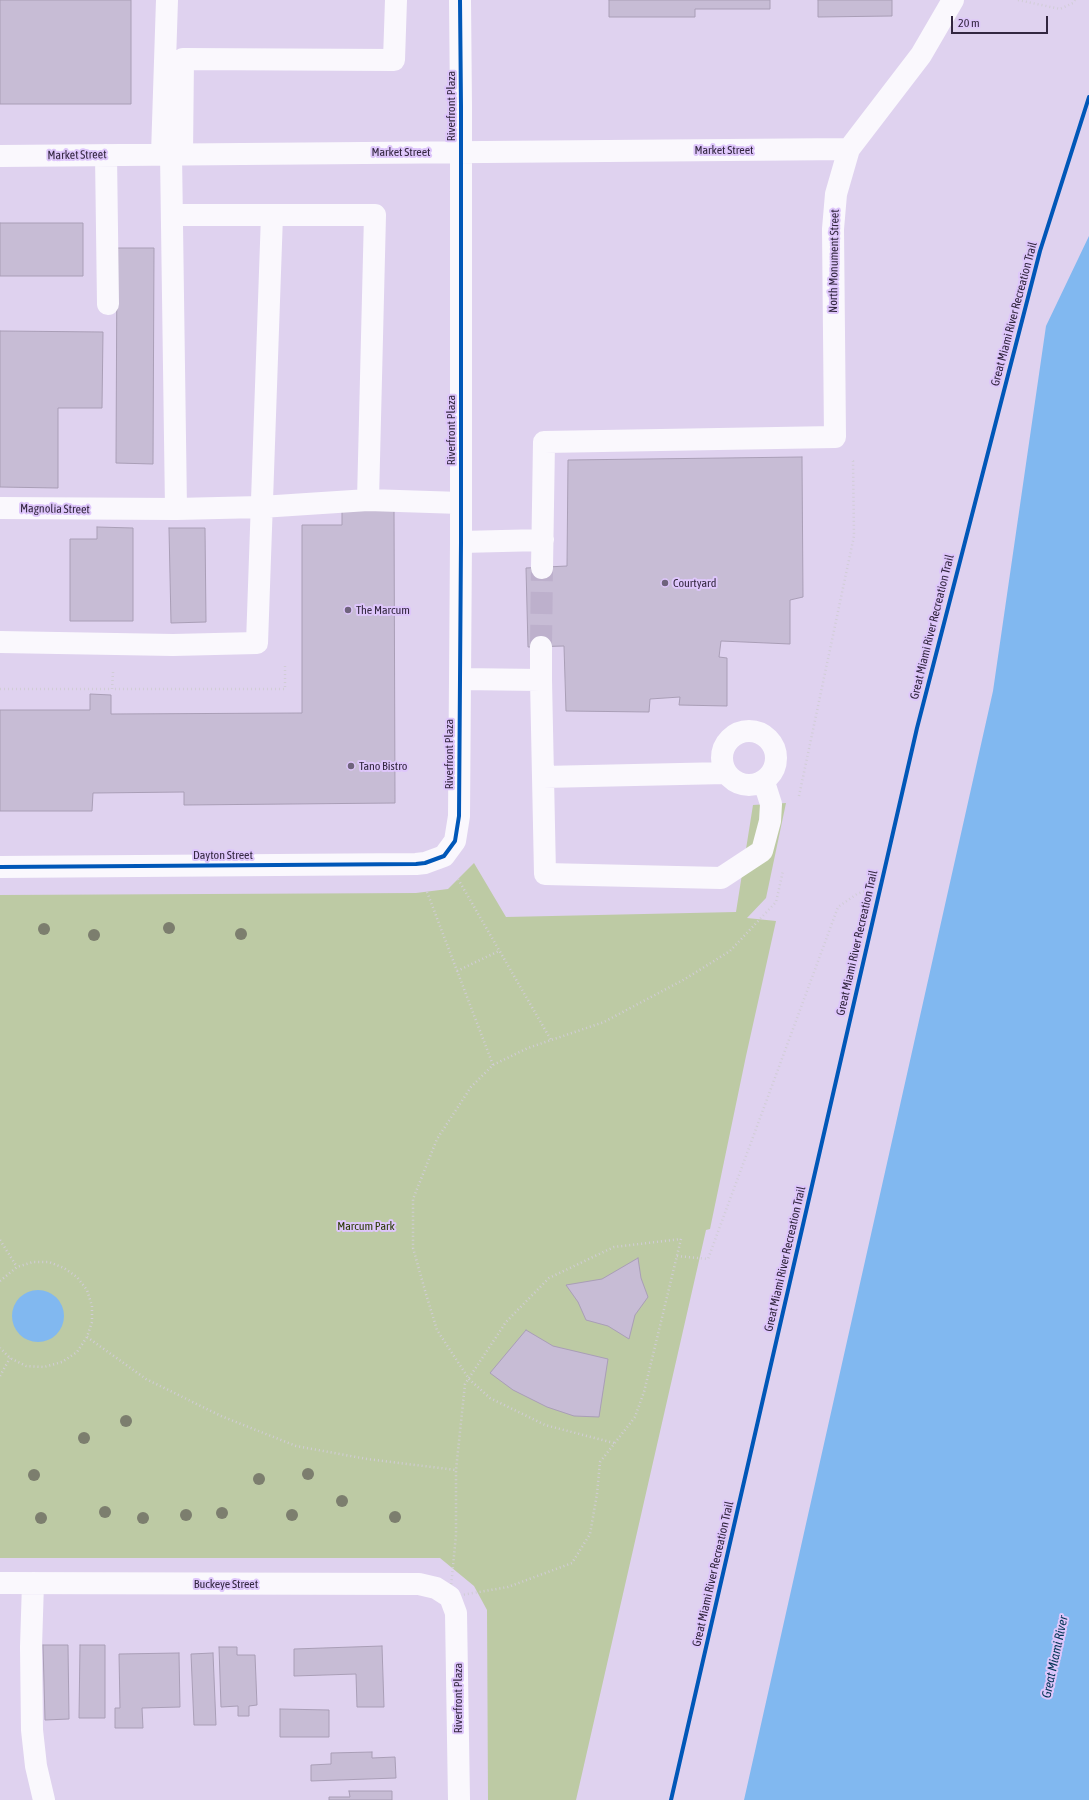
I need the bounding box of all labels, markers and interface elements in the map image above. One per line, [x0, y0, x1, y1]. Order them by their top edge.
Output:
scale bar [953, 8, 1050, 34]
text: 20 m [958, 16, 980, 30]
street label: Riverfront Plaza [444, 71, 458, 141]
street label: Market Street [694, 143, 754, 157]
street label: Market Street [371, 145, 431, 159]
street label: Market Street [47, 147, 107, 163]
street label: North Monument Street [826, 209, 842, 313]
street label: Great Miami River Recreation Trail [988, 240, 1040, 388]
street label: Riverfront Plaza [444, 395, 458, 465]
street label: Magnolia Street [20, 501, 90, 517]
street label: Great Miami River Recreation Trail [907, 553, 957, 701]
place label: Courtyard [673, 576, 716, 590]
marker: Courtyard [660, 578, 670, 588]
place label: The Marcum [356, 603, 410, 617]
marker: The Marcum [343, 605, 353, 615]
street label: Riverfront Plaza [442, 719, 456, 789]
place label: Tano Bistro [359, 759, 407, 773]
marker: Tano Bistro [346, 761, 356, 771]
street label: Dayton Street [193, 848, 253, 862]
street label: Great Miami River Recreation Trail [833, 869, 881, 1017]
street label: Great Miami River Recreation Trail [761, 1185, 809, 1333]
park label: Marcum Park [337, 1219, 395, 1233]
street label: Great Miami River Recreation Trail [689, 1500, 737, 1648]
street label: Buckeye Street [194, 1577, 258, 1591]
water label: Great Miami River [1039, 1614, 1071, 1700]
street label: Riverfront Plaza [451, 1663, 465, 1733]

